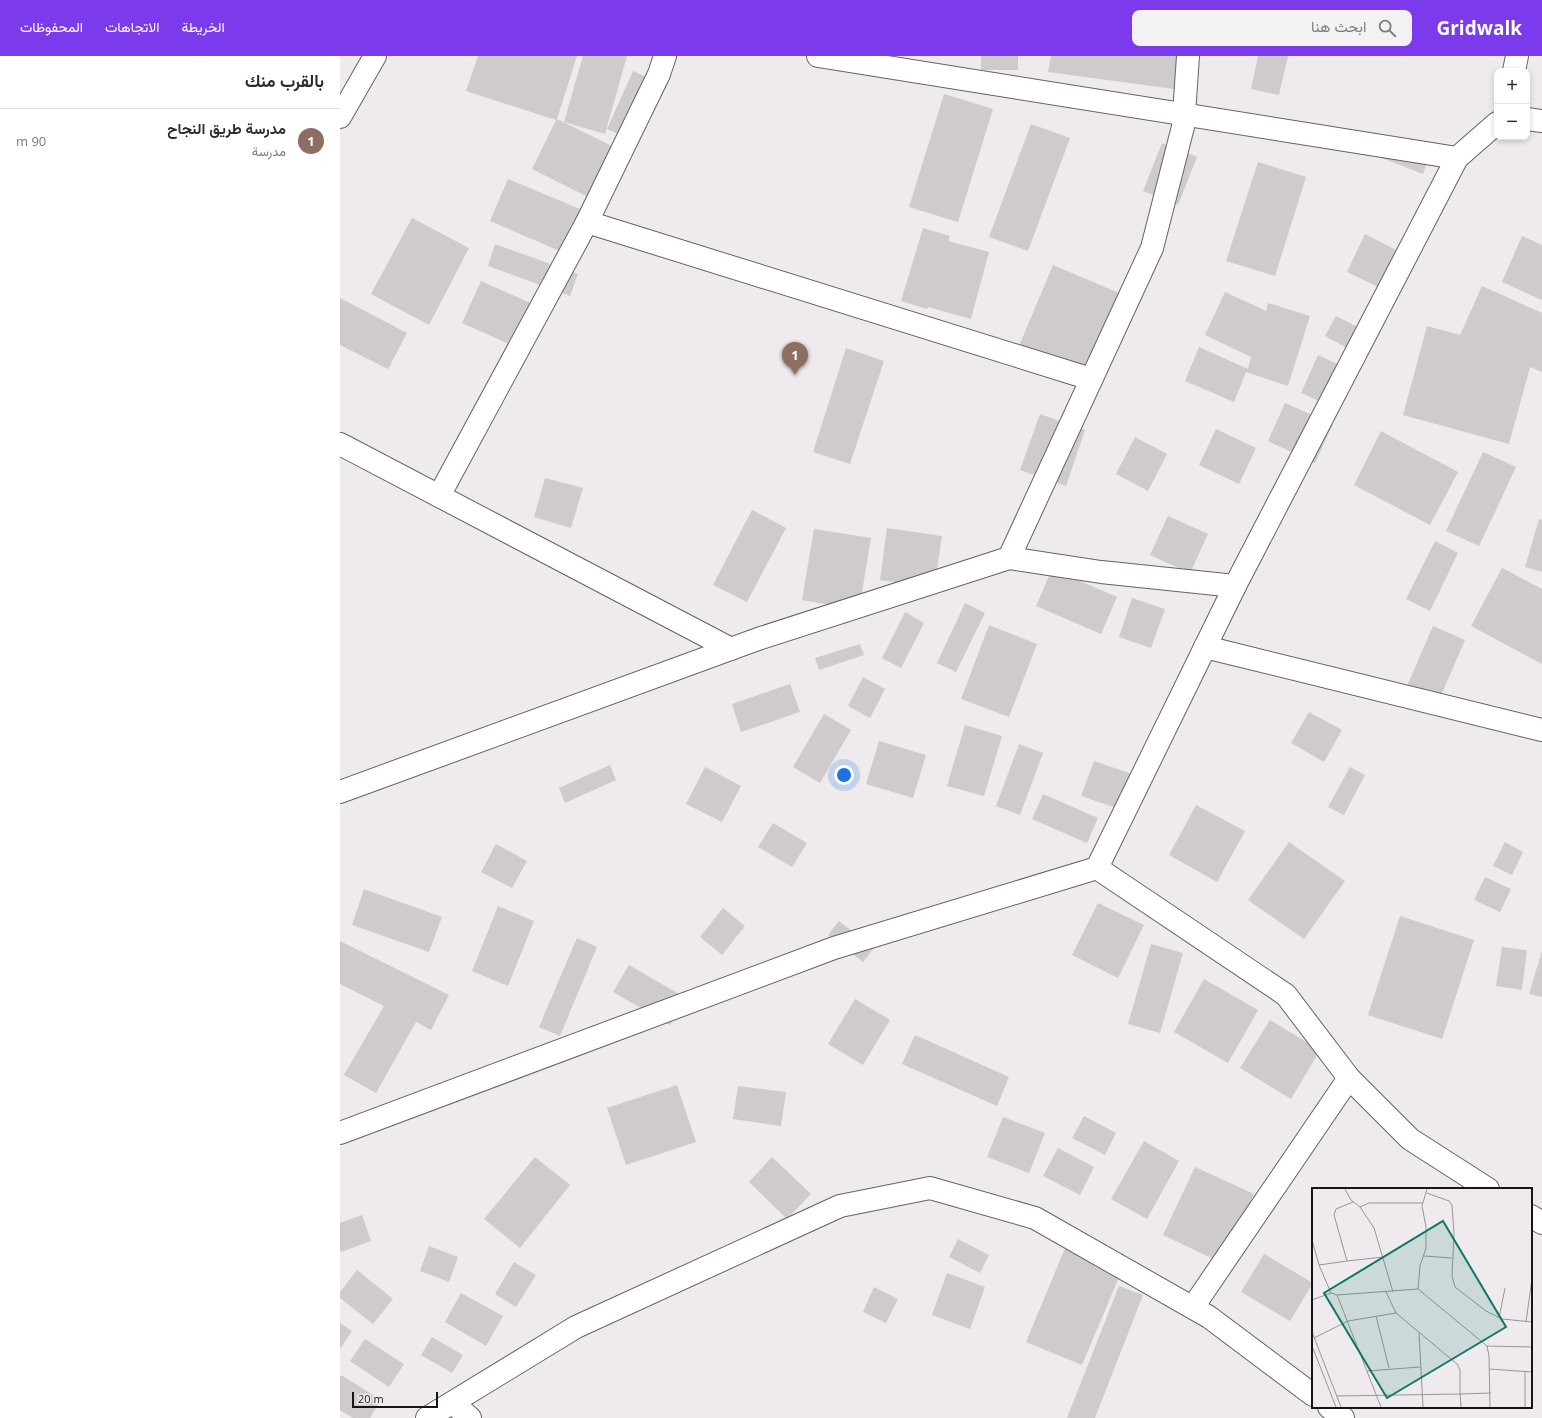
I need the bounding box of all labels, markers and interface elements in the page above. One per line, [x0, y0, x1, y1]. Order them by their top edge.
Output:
search box [1132, 10, 1412, 46]
text: Gridwalk [1436, 15, 1522, 41]
text: ابحث هنا [1311, 16, 1366, 36]
text: المحفوظات [20, 17, 83, 36]
text: الاتجاهات [105, 17, 159, 36]
text: الخريطة [181, 17, 225, 36]
icon: search [1376, 17, 1398, 39]
map controls [1494, 68, 1530, 140]
button: + [1494, 68, 1530, 104]
text: بالقرب منك [245, 69, 324, 92]
button: − [1494, 104, 1530, 140]
text: مدرسة طريق النجاح [167, 118, 286, 138]
text: 90 m [16, 132, 46, 150]
text: 1 [307, 132, 315, 150]
text: مدرسة [252, 142, 286, 160]
pin: 1 [782, 342, 808, 375]
your location [834, 765, 854, 785]
inset map [1312, 1188, 1532, 1408]
scale bar [352, 1390, 438, 1409]
text: 20 m [358, 1391, 384, 1406]

